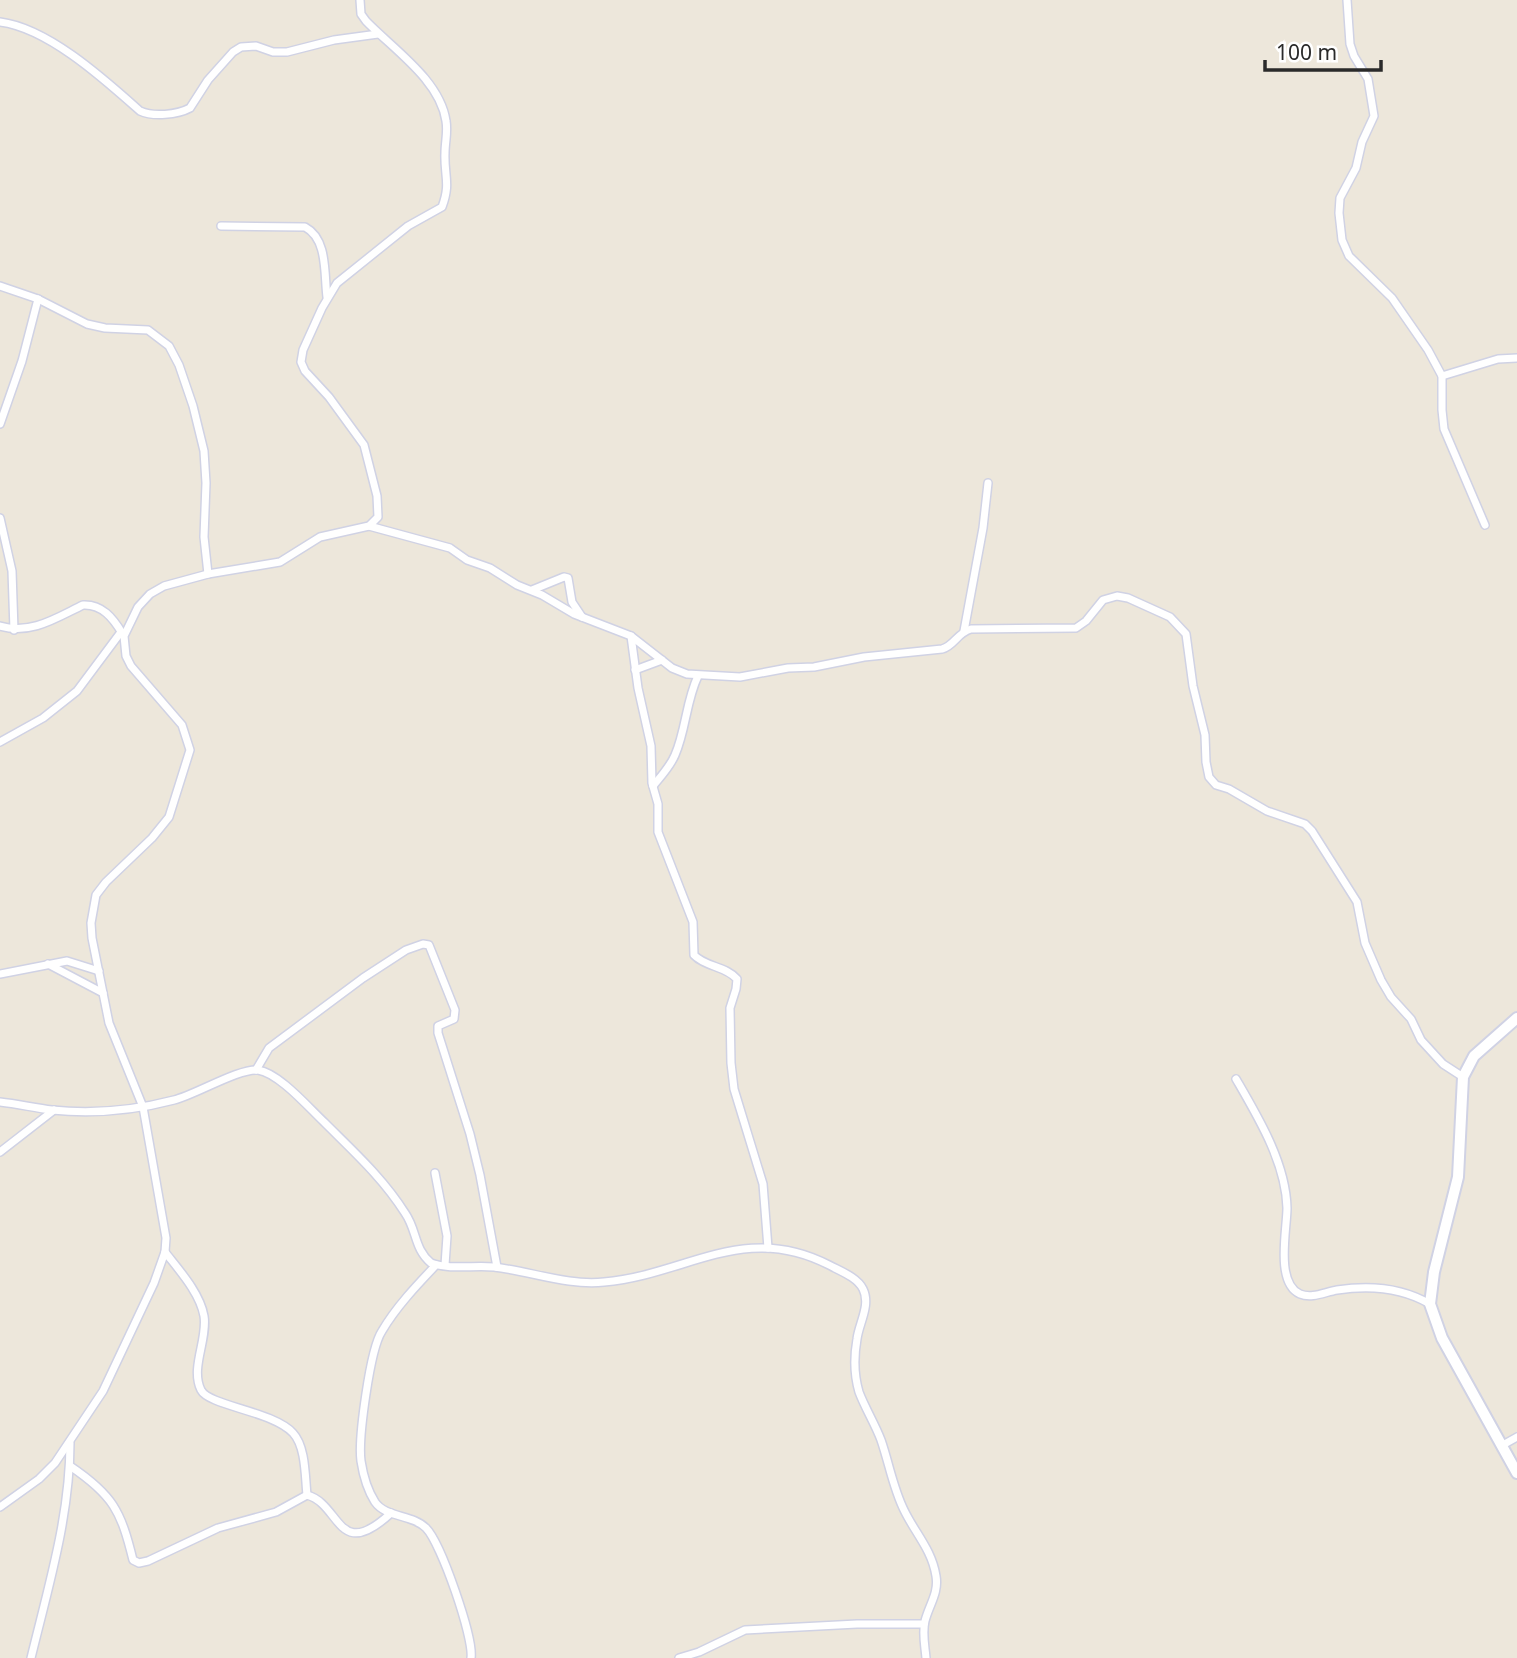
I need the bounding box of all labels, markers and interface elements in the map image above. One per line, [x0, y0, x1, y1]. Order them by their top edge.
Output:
scale bar [1265, 28, 1380, 72]
text: 100 m [1276, 38, 1337, 66]

